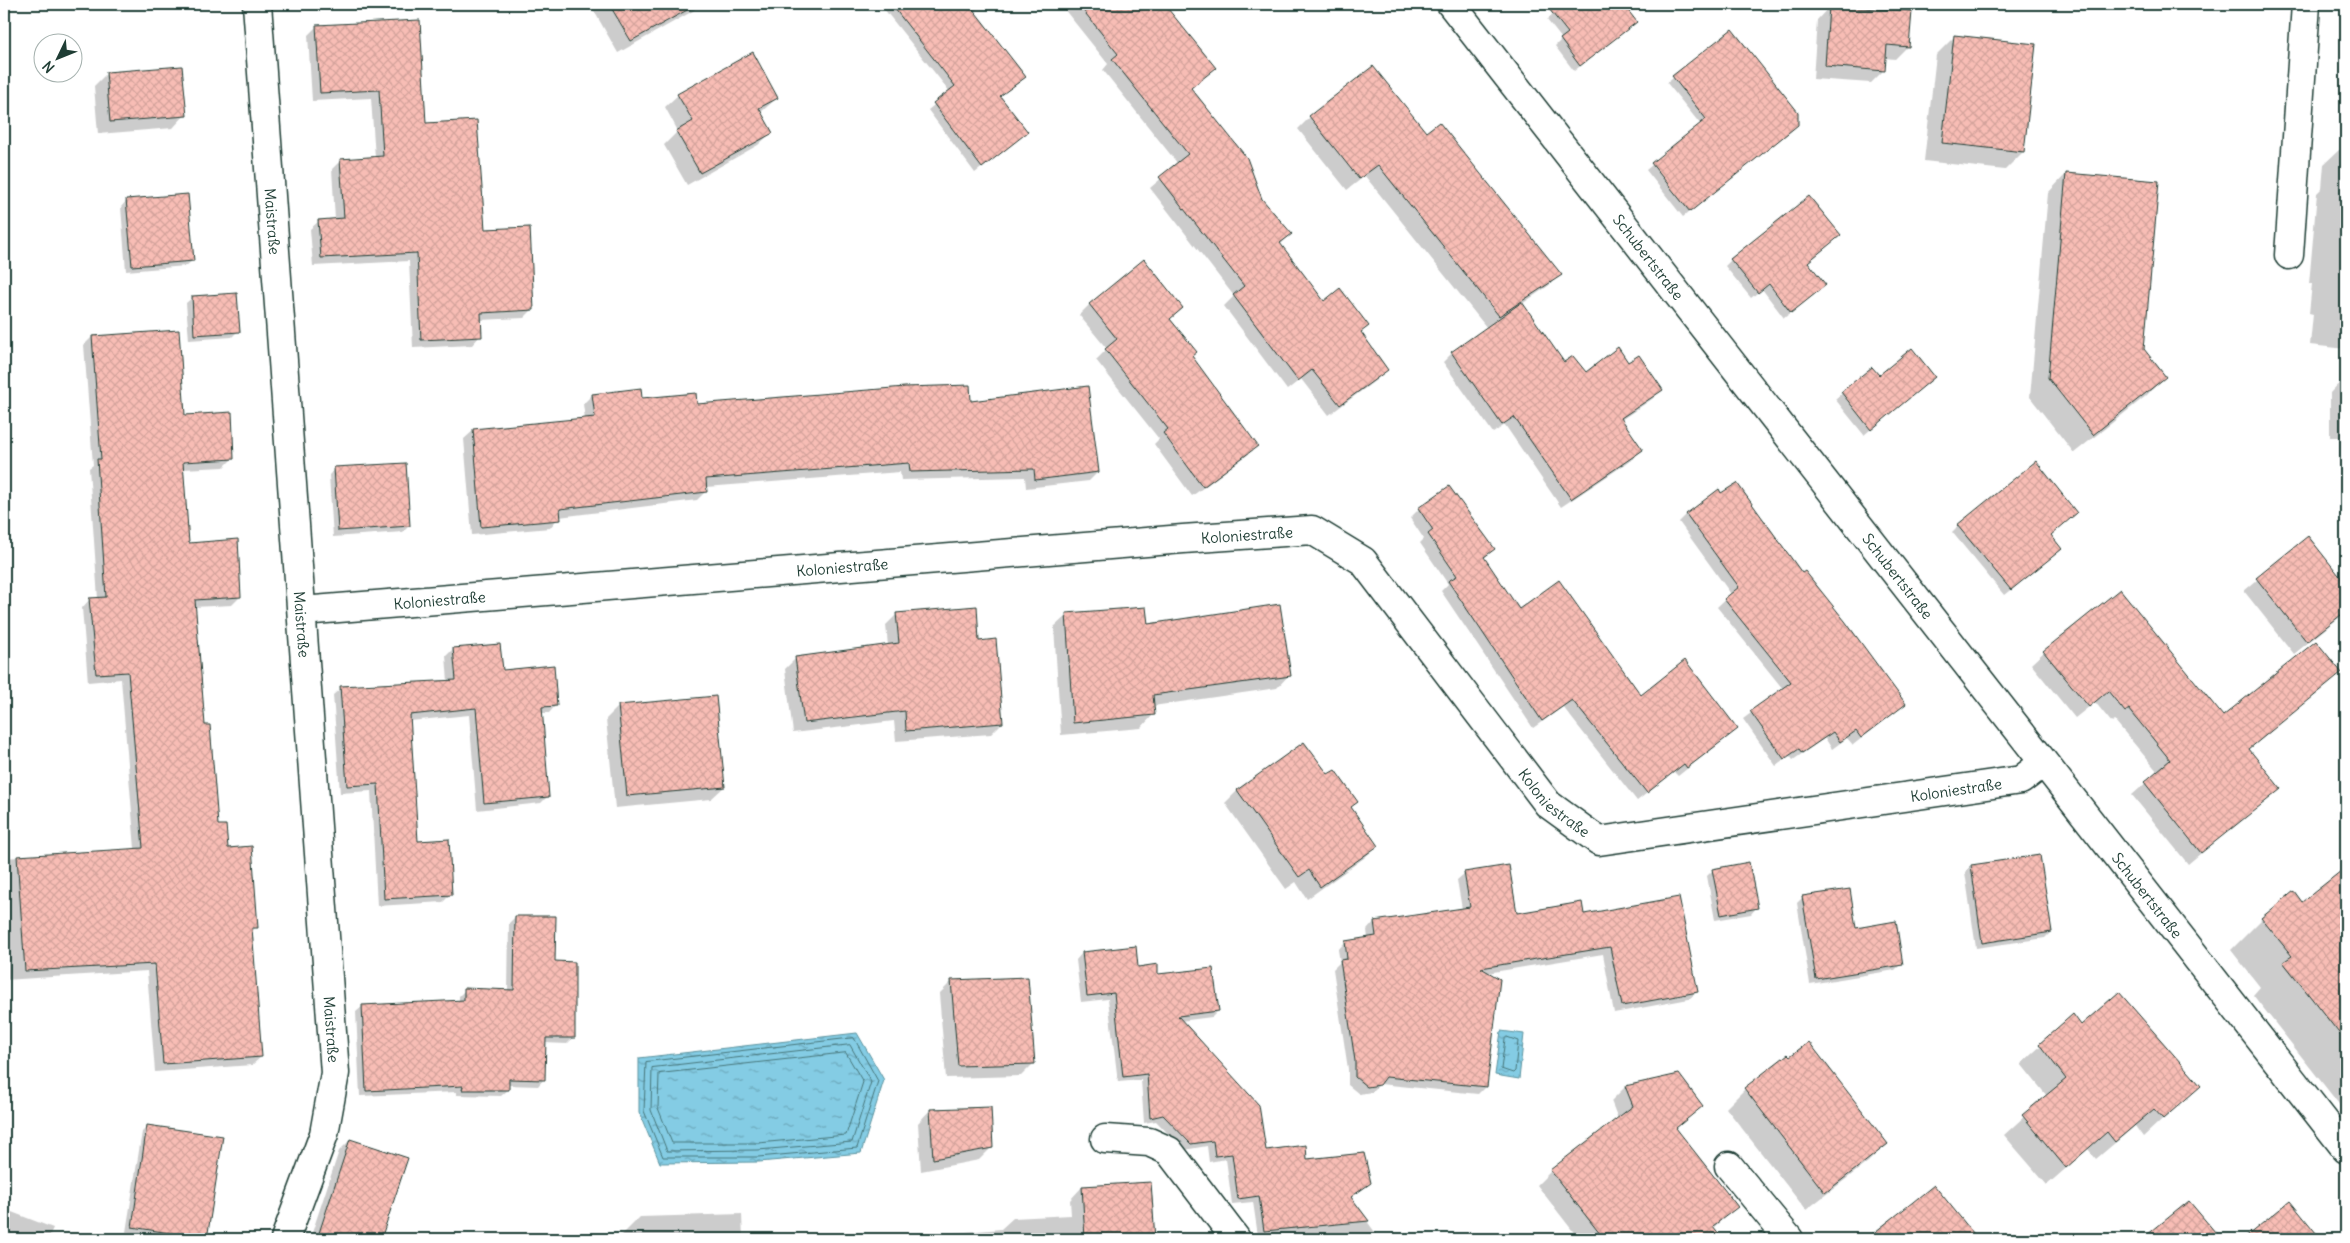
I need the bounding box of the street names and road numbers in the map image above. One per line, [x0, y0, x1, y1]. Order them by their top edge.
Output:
street label: Maistraße [261, 187, 285, 255]
street label: Schubertstraße [1609, 210, 1688, 304]
street label: Koloniestraße [1200, 522, 1294, 547]
street label: Schubertstraße [1859, 529, 1937, 623]
street label: Koloniestraße [795, 554, 889, 580]
street label: Koloniestraße [393, 587, 486, 613]
street label: Maistraße [290, 590, 314, 658]
street label: Koloniestraße [1515, 764, 1594, 841]
street label: Koloniestraße [1909, 773, 2003, 805]
street label: Schubertstraße [2108, 848, 2187, 942]
street label: Maistraße [320, 995, 344, 1063]

